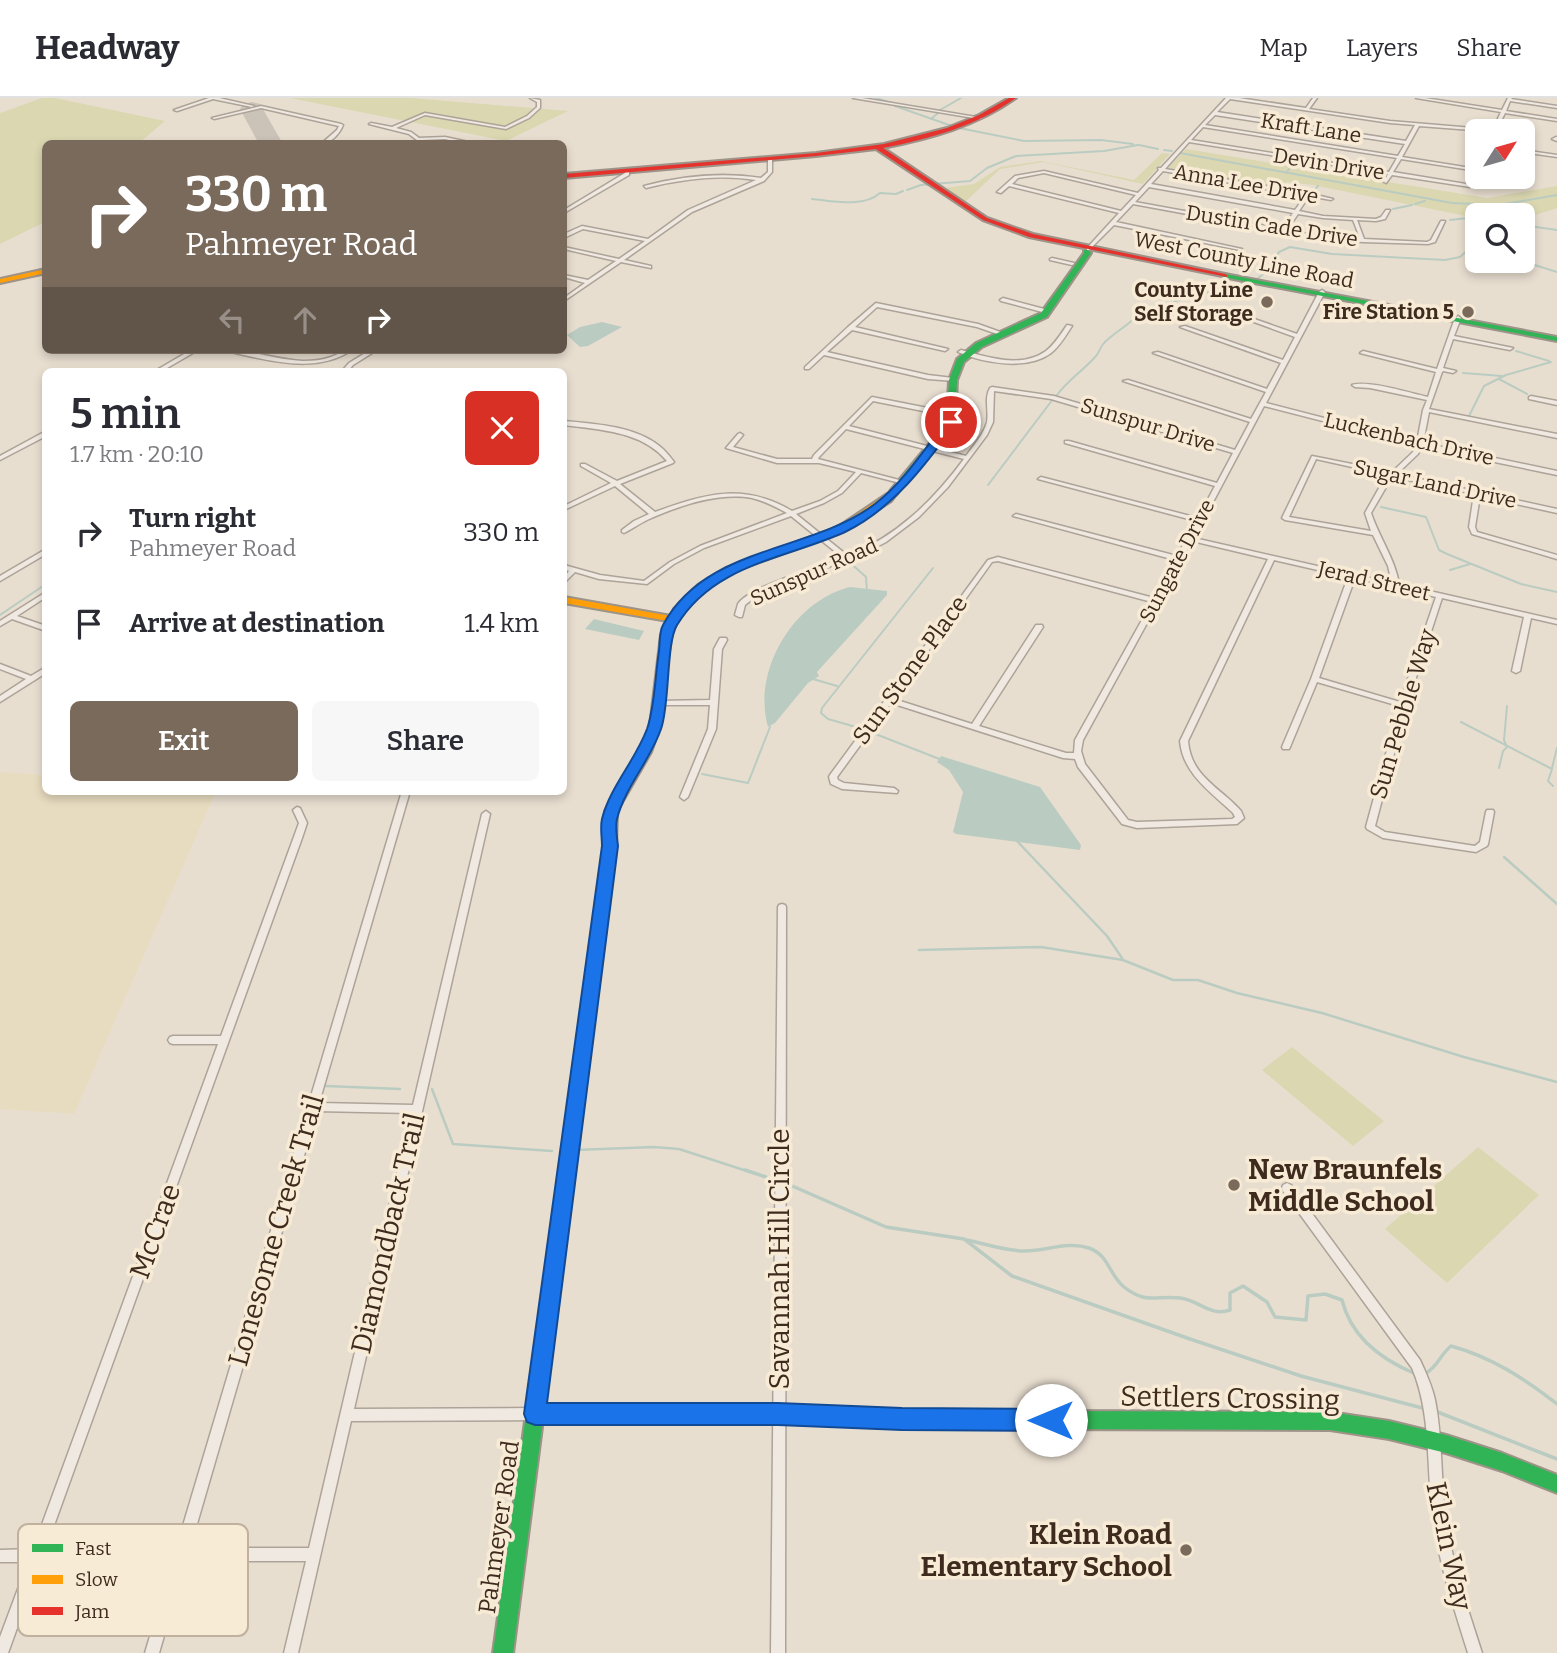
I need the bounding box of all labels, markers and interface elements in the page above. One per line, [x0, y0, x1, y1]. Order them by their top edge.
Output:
text: Headway [35, 28, 179, 68]
text: Map [1260, 34, 1308, 62]
text: Layers [1346, 34, 1418, 62]
text: Share [1456, 34, 1522, 62]
street label: Kraft Lane [1259, 107, 1363, 149]
north arrow [1465, 119, 1535, 189]
map controls [1465, 119, 1535, 273]
street label: Devin Drive [1271, 142, 1387, 186]
street label: Anna Lee Drive [1171, 158, 1321, 210]
text: 330 m [185, 165, 327, 224]
icon: right [70, 168, 161, 259]
street label: Dustin Cade Drive [1184, 200, 1360, 252]
button: search [1465, 203, 1535, 273]
text: Pahmeyer Road [185, 225, 418, 263]
street label: West County Line Road [1132, 226, 1356, 294]
place label: County Line Self Storage [1134, 277, 1253, 327]
marker: County Line Self Storage [1259, 294, 1275, 310]
place label: Fire Station 5 [1323, 299, 1454, 325]
icon: left [213, 301, 251, 339]
icon: ahead [286, 301, 324, 339]
icon: right [359, 301, 397, 339]
marker: Fire Station 5 [1460, 304, 1476, 320]
text: 5 min [70, 389, 181, 439]
button: close [465, 391, 539, 465]
pin [921, 392, 981, 452]
street label: Sunspur Drive [1078, 392, 1218, 458]
icon: arrive [932, 403, 970, 441]
street label: Luckenbach Drive [1321, 407, 1497, 471]
text: 1.7 km · 20:10 [70, 440, 204, 468]
street label: Sugar Land Drive [1351, 454, 1519, 514]
street label: Sungate Drive [1134, 495, 1220, 627]
text: Turn right [129, 503, 256, 534]
icon: right [70, 514, 108, 552]
text: 330 m [463, 517, 539, 548]
street label: Sunspur Road [746, 532, 882, 612]
text: Pahmeyer Road [129, 534, 296, 562]
street label: Jerad Street [1314, 555, 1433, 607]
street label: Sun Stone Place [847, 590, 973, 750]
icon: arrive [70, 605, 108, 643]
text: Arrive at destination [129, 608, 384, 639]
text: 1.4 km [464, 608, 539, 639]
street label: Sun Pebble Way [1364, 625, 1442, 802]
button: Exit [70, 701, 298, 781]
button: Share [312, 701, 539, 781]
street label: Lonesome Creek Trail [221, 1090, 331, 1370]
street label: Diamondback Trail [344, 1110, 432, 1356]
street label: Savannah Hill Circle [763, 1129, 796, 1389]
place label: New Braunfels Middle School [1248, 1153, 1442, 1218]
marker: New Braunfels Middle School [1226, 1177, 1242, 1193]
street label: McCrae [123, 1179, 187, 1283]
street label: Settlers Crossing [1120, 1380, 1340, 1416]
position arrow [1014, 1383, 1088, 1457]
street label: Pahmeyer Road [473, 1439, 525, 1615]
street label: Klein Way [1419, 1479, 1479, 1613]
place label: Klein Road Elementary School [920, 1518, 1172, 1583]
legend [18, 1524, 248, 1636]
text: Fast [75, 1537, 112, 1560]
marker: Klein Road Elementary School [1178, 1542, 1194, 1558]
text: Slow [75, 1568, 118, 1591]
text: Jam [74, 1600, 109, 1623]

